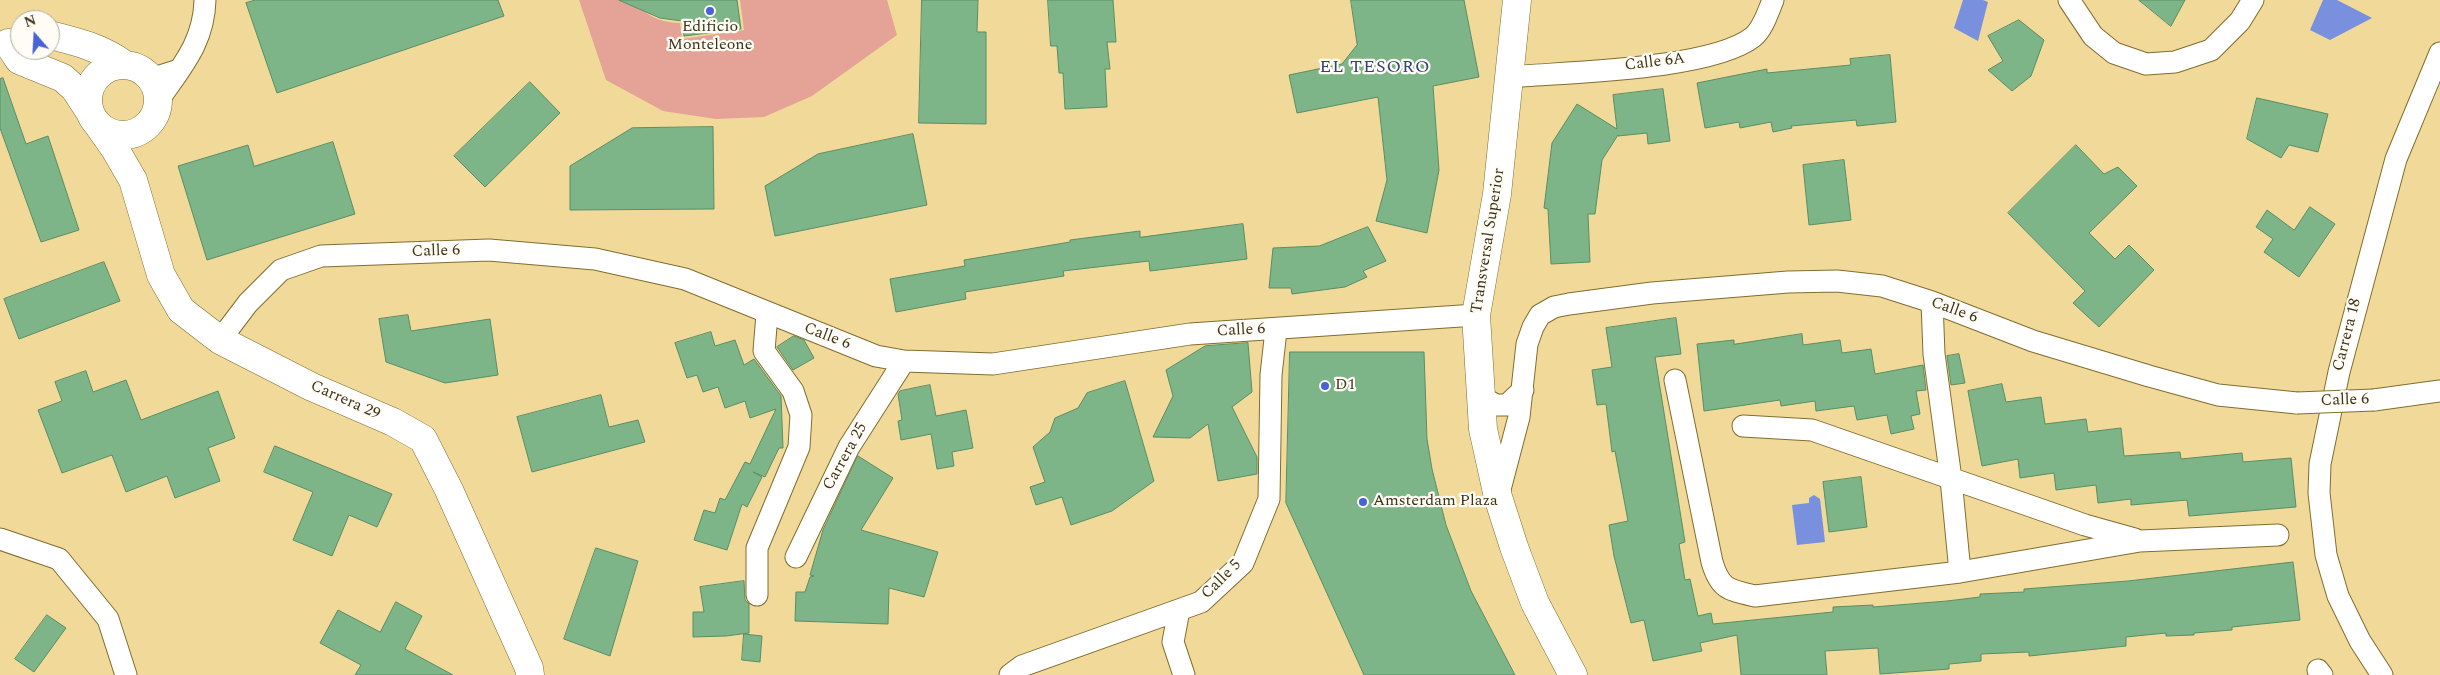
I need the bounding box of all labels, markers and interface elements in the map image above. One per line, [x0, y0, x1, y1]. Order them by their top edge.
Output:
marker: Edificio Monteleone [704, 5, 716, 17]
north arrow [10, 10, 60, 60]
text: N [21, 10, 39, 33]
place label: Edificio Monteleone [668, 18, 752, 56]
street label: Calle 6A [1624, 50, 1686, 76]
district label: EL TESORO [1318, 57, 1432, 79]
street label: Transversal Superior [1468, 167, 1510, 315]
street label: Calle 6 [411, 242, 461, 262]
street label: Calle 6 [1928, 294, 1980, 328]
street label: Carrera 18 [2330, 297, 2366, 373]
street label: Calle 6 [801, 319, 853, 355]
street label: Calle 6 [1216, 320, 1266, 342]
place label: D1 [1335, 376, 1355, 396]
street label: Carrera 29 [307, 377, 383, 425]
marker: D1 [1319, 380, 1331, 392]
street label: Calle 6 [2320, 391, 2370, 411]
street label: Carrera 25 [820, 420, 872, 494]
place label: Amsterdam Plaza [1373, 492, 1498, 512]
marker: Amsterdam Plaza [1357, 496, 1369, 508]
street label: Calle 5 [1198, 556, 1246, 604]

